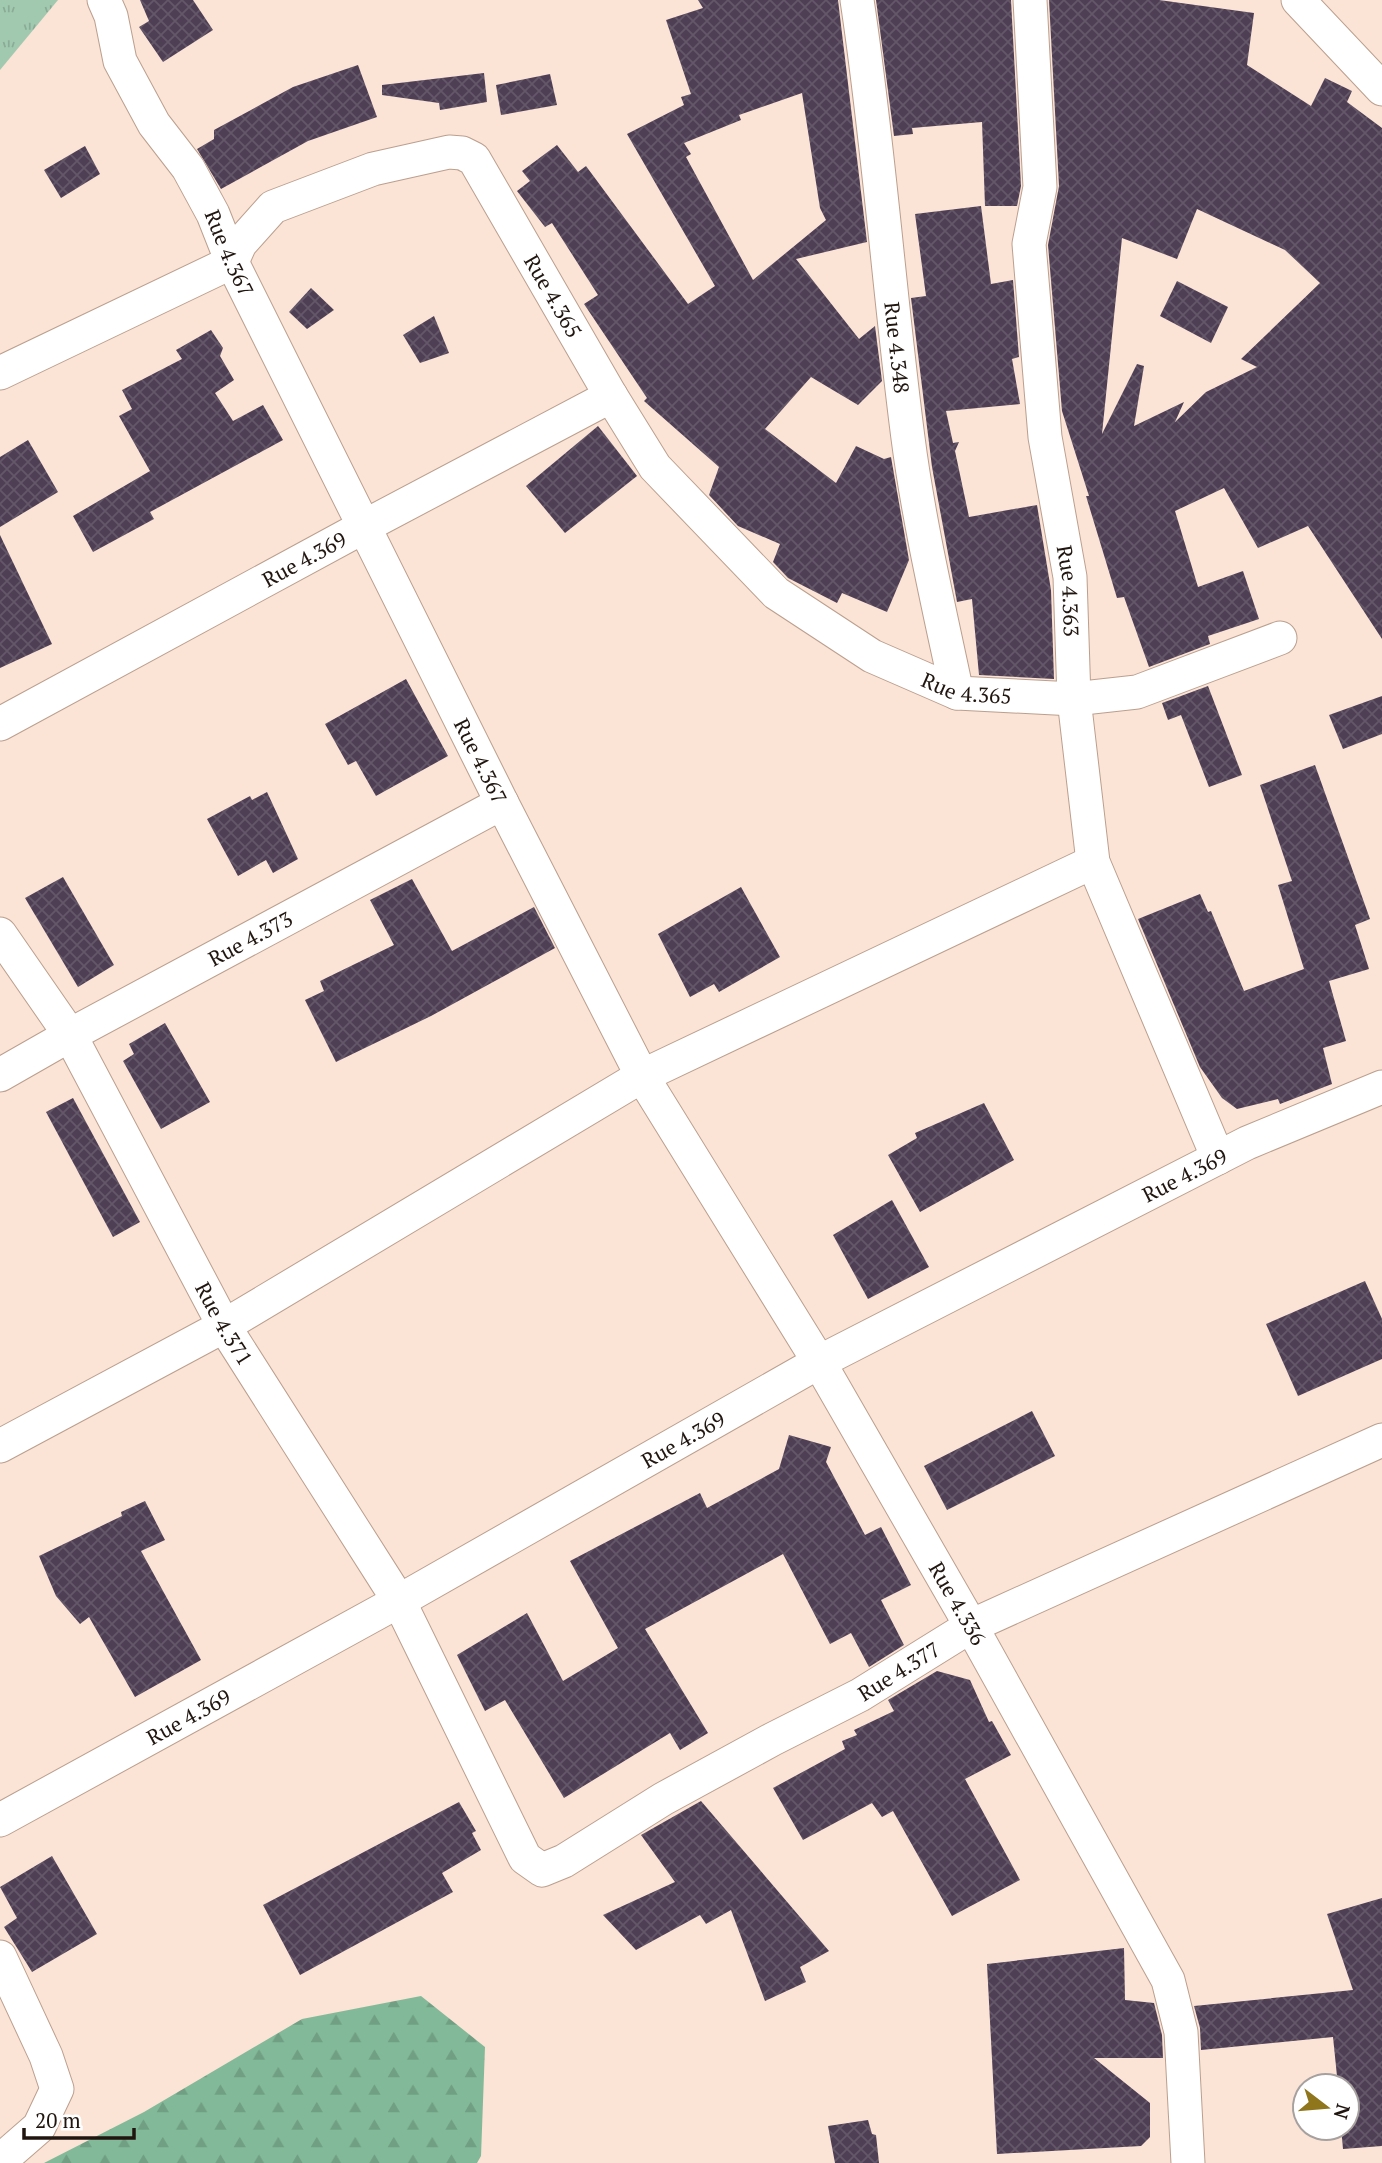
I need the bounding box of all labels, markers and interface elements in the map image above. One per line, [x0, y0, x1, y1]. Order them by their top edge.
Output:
street label: Rue 4.367 [199, 205, 261, 301]
street label: Rue 4.365 [518, 249, 588, 343]
street label: Rue 4.348 [878, 301, 916, 395]
street label: Rue 4.369 [257, 525, 351, 593]
street label: Rue 4.363 [1051, 543, 1086, 637]
street label: Rue 4.365 [917, 665, 1012, 710]
street label: Rue 4.367 [448, 713, 514, 808]
street label: Rue 4.373 [203, 904, 297, 972]
street label: Rue 4.369 [1137, 1142, 1232, 1208]
street label: Rue 4.371 [189, 1277, 259, 1370]
street label: Rue 4.369 [636, 1404, 730, 1474]
street label: Rue 4.336 [923, 1557, 993, 1650]
street label: Rue 4.377 [852, 1635, 945, 1707]
street label: Rue 4.369 [141, 1682, 235, 1751]
north arrow [1291, 2072, 1361, 2142]
scale bar [24, 2096, 135, 2140]
text: N [1329, 2101, 1357, 2123]
text: 20 m [35, 2106, 81, 2134]

